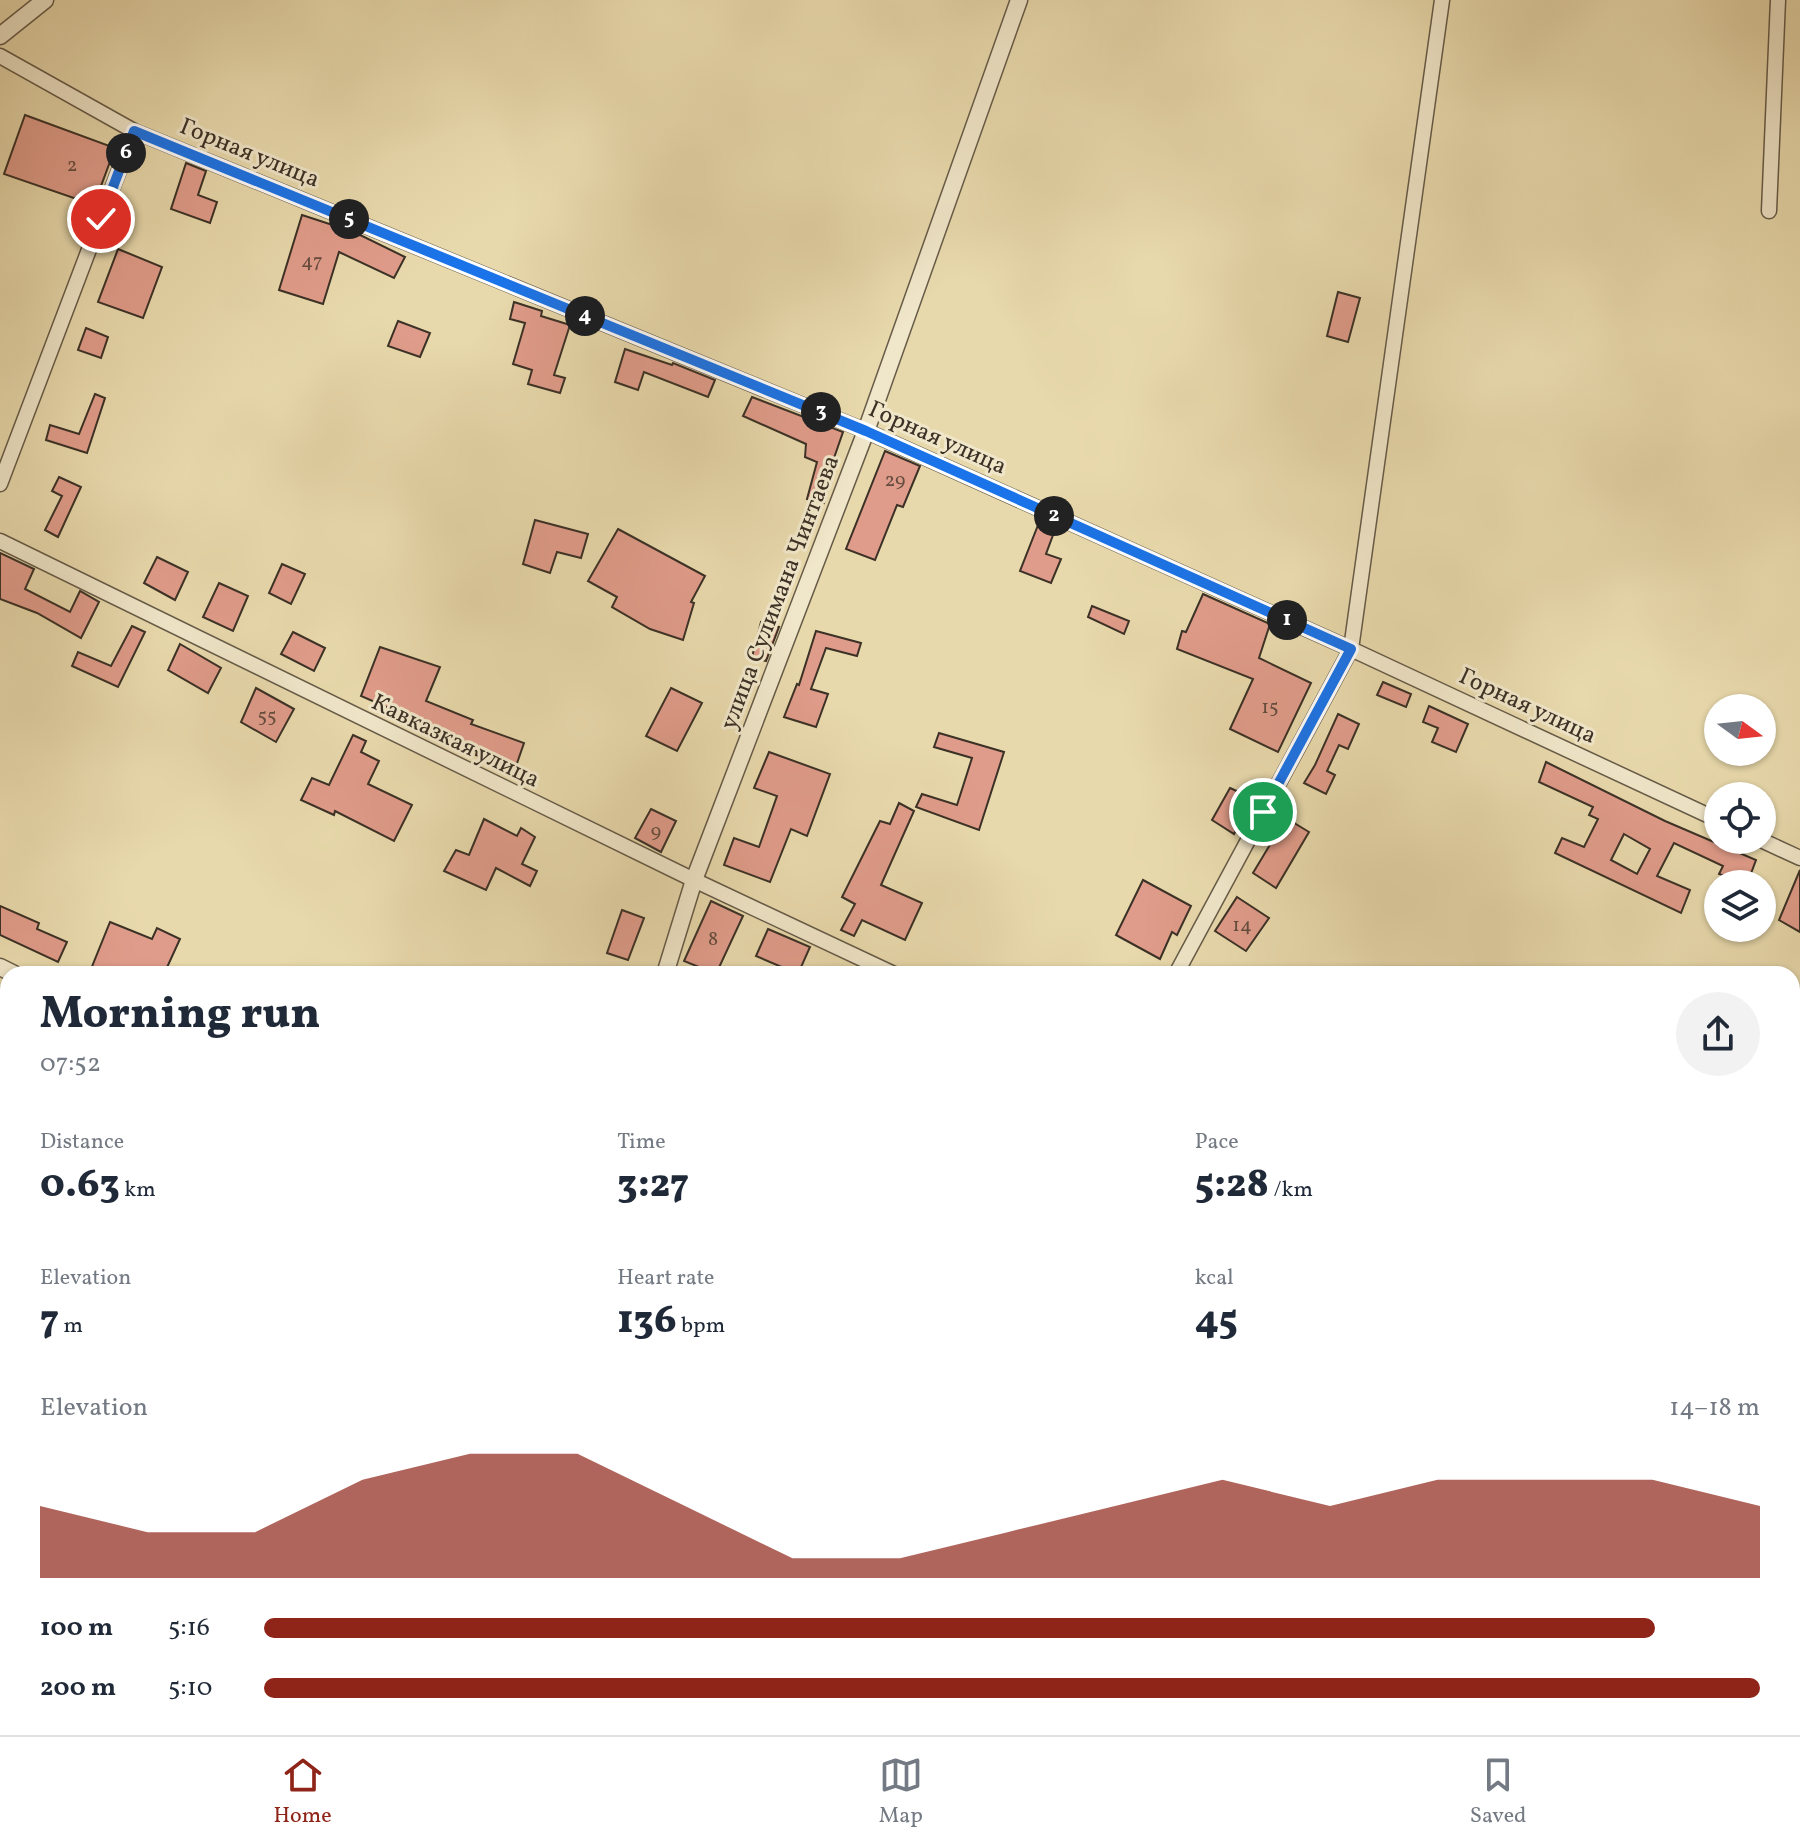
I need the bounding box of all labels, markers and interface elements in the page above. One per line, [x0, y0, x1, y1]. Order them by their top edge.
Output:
street label: Горная улица [174, 110, 324, 197]
pin: 6 [106, 133, 146, 173]
text: 6 [120, 137, 132, 168]
house number: 2 [67, 152, 77, 180]
pin [67, 185, 135, 253]
icon: check [79, 197, 123, 241]
pin: 5 [329, 199, 369, 239]
text: 5 [344, 203, 354, 234]
house number: 47 [301, 248, 323, 276]
pin: 4 [565, 296, 605, 336]
text: 4 [578, 300, 592, 331]
pin: 3 [801, 392, 841, 432]
street label: Горная улица [863, 393, 1012, 485]
text: 3 [815, 396, 827, 427]
street label: улица Сулимана Чинтаева [713, 451, 849, 735]
house number: 29 [885, 467, 905, 495]
pin: 2 [1034, 496, 1074, 536]
text: 2 [1048, 500, 1060, 531]
pin: 1 [1267, 600, 1307, 640]
text: 1 [1283, 604, 1291, 635]
street label: Горная улица [1453, 660, 1602, 754]
street label: Кавказкая улица [365, 686, 545, 797]
house number: 15 [1261, 694, 1279, 722]
north arrow [1704, 694, 1776, 766]
map controls [1704, 694, 1776, 942]
house number: 55 [257, 703, 277, 731]
pin [1229, 778, 1297, 846]
button: locate [1704, 782, 1776, 854]
icon: arrive [1241, 790, 1285, 834]
house number: 9 [651, 818, 661, 846]
button: layers [1704, 870, 1776, 942]
house number: 14 [1232, 912, 1252, 940]
house number: 8 [708, 926, 718, 954]
text: Morning run [40, 985, 320, 1046]
button: share [1676, 992, 1760, 1076]
text: 07:52 [40, 1046, 101, 1082]
text: Distance [40, 1127, 124, 1158]
text: Time [617, 1127, 666, 1158]
text: Pace [1195, 1127, 1239, 1158]
text: 0.63 [40, 1158, 120, 1214]
text: 3:27 [617, 1158, 689, 1214]
text: 5:28 [1195, 1158, 1269, 1214]
text: km [120, 1175, 156, 1206]
text: /km [1269, 1175, 1313, 1206]
text: Elevation [40, 1263, 131, 1294]
text: Heart rate [617, 1263, 714, 1294]
text: kcal [1195, 1263, 1234, 1294]
text: 7 [40, 1294, 59, 1350]
text: 136 [617, 1294, 677, 1350]
text: 45 [1195, 1294, 1238, 1350]
text: m [59, 1311, 83, 1342]
text: bpm [677, 1311, 725, 1342]
text: Elevation [40, 1390, 148, 1426]
text: 14–18 m [1669, 1390, 1760, 1426]
text: 100 m [40, 1610, 113, 1646]
text: 5:16 [168, 1610, 210, 1646]
text: 200 m [40, 1670, 116, 1706]
text: 5:10 [168, 1670, 212, 1706]
tab: Home [274, 1753, 332, 1832]
tab: Map [879, 1753, 923, 1832]
tab: Saved [1470, 1753, 1526, 1832]

